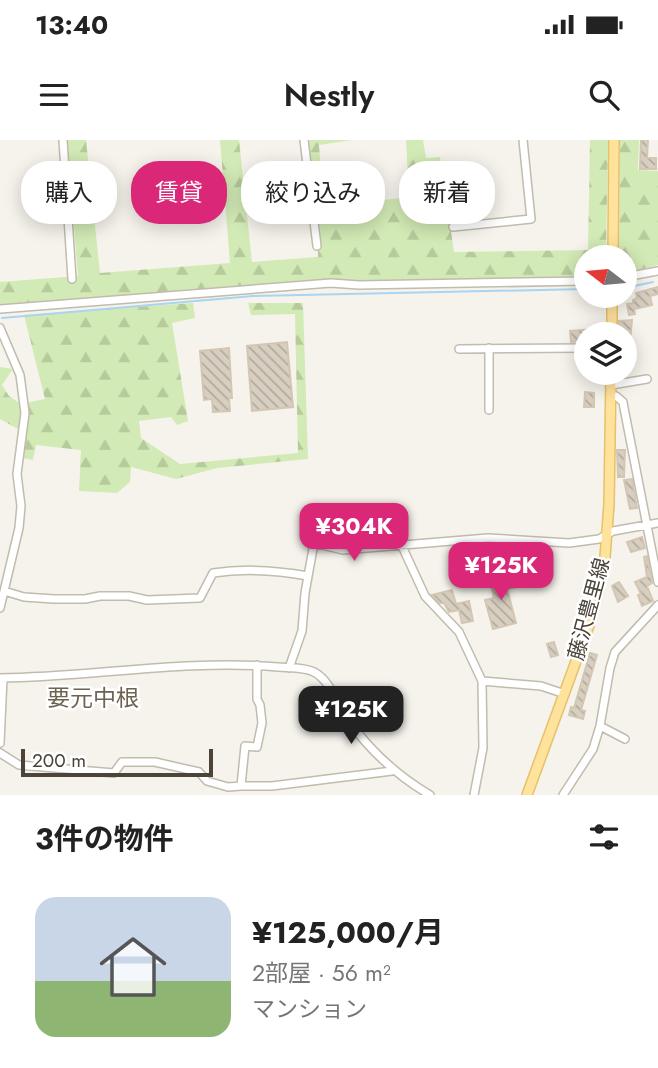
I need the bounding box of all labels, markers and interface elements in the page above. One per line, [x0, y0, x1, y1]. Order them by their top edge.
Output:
text: 13:40 [35, 6, 108, 44]
text: Nestly [284, 72, 374, 118]
icon: menu [35, 76, 73, 114]
icon: search [585, 76, 623, 114]
chip: 購入 [21, 161, 117, 224]
chip: 賃貸 [131, 161, 227, 224]
chip: 絞り込み [241, 161, 385, 224]
chip: 新着 [399, 161, 495, 224]
north arrow [574, 245, 637, 308]
map controls [574, 245, 637, 385]
button: layers [574, 322, 637, 385]
pin: ¥304K [305, 504, 403, 563]
text: ¥304K [315, 509, 393, 543]
pin: ¥125K [452, 542, 550, 602]
text: ¥125K [464, 548, 538, 582]
street label: 藤沢豊里線 [561, 554, 617, 664]
district label: 要元中根 [47, 681, 139, 715]
pin: ¥125K [302, 686, 400, 746]
text: ¥125K [314, 692, 388, 726]
scale bar [21, 746, 214, 778]
text: 200 m [32, 747, 86, 774]
text: 3件の物件 [35, 817, 174, 860]
icon: filters [585, 818, 623, 856]
text: ¥125,000/月 [252, 911, 444, 954]
icon: home [91, 925, 175, 1009]
text: 2部屋 · 56 m² [252, 956, 391, 990]
text: マンション [252, 992, 367, 1026]

